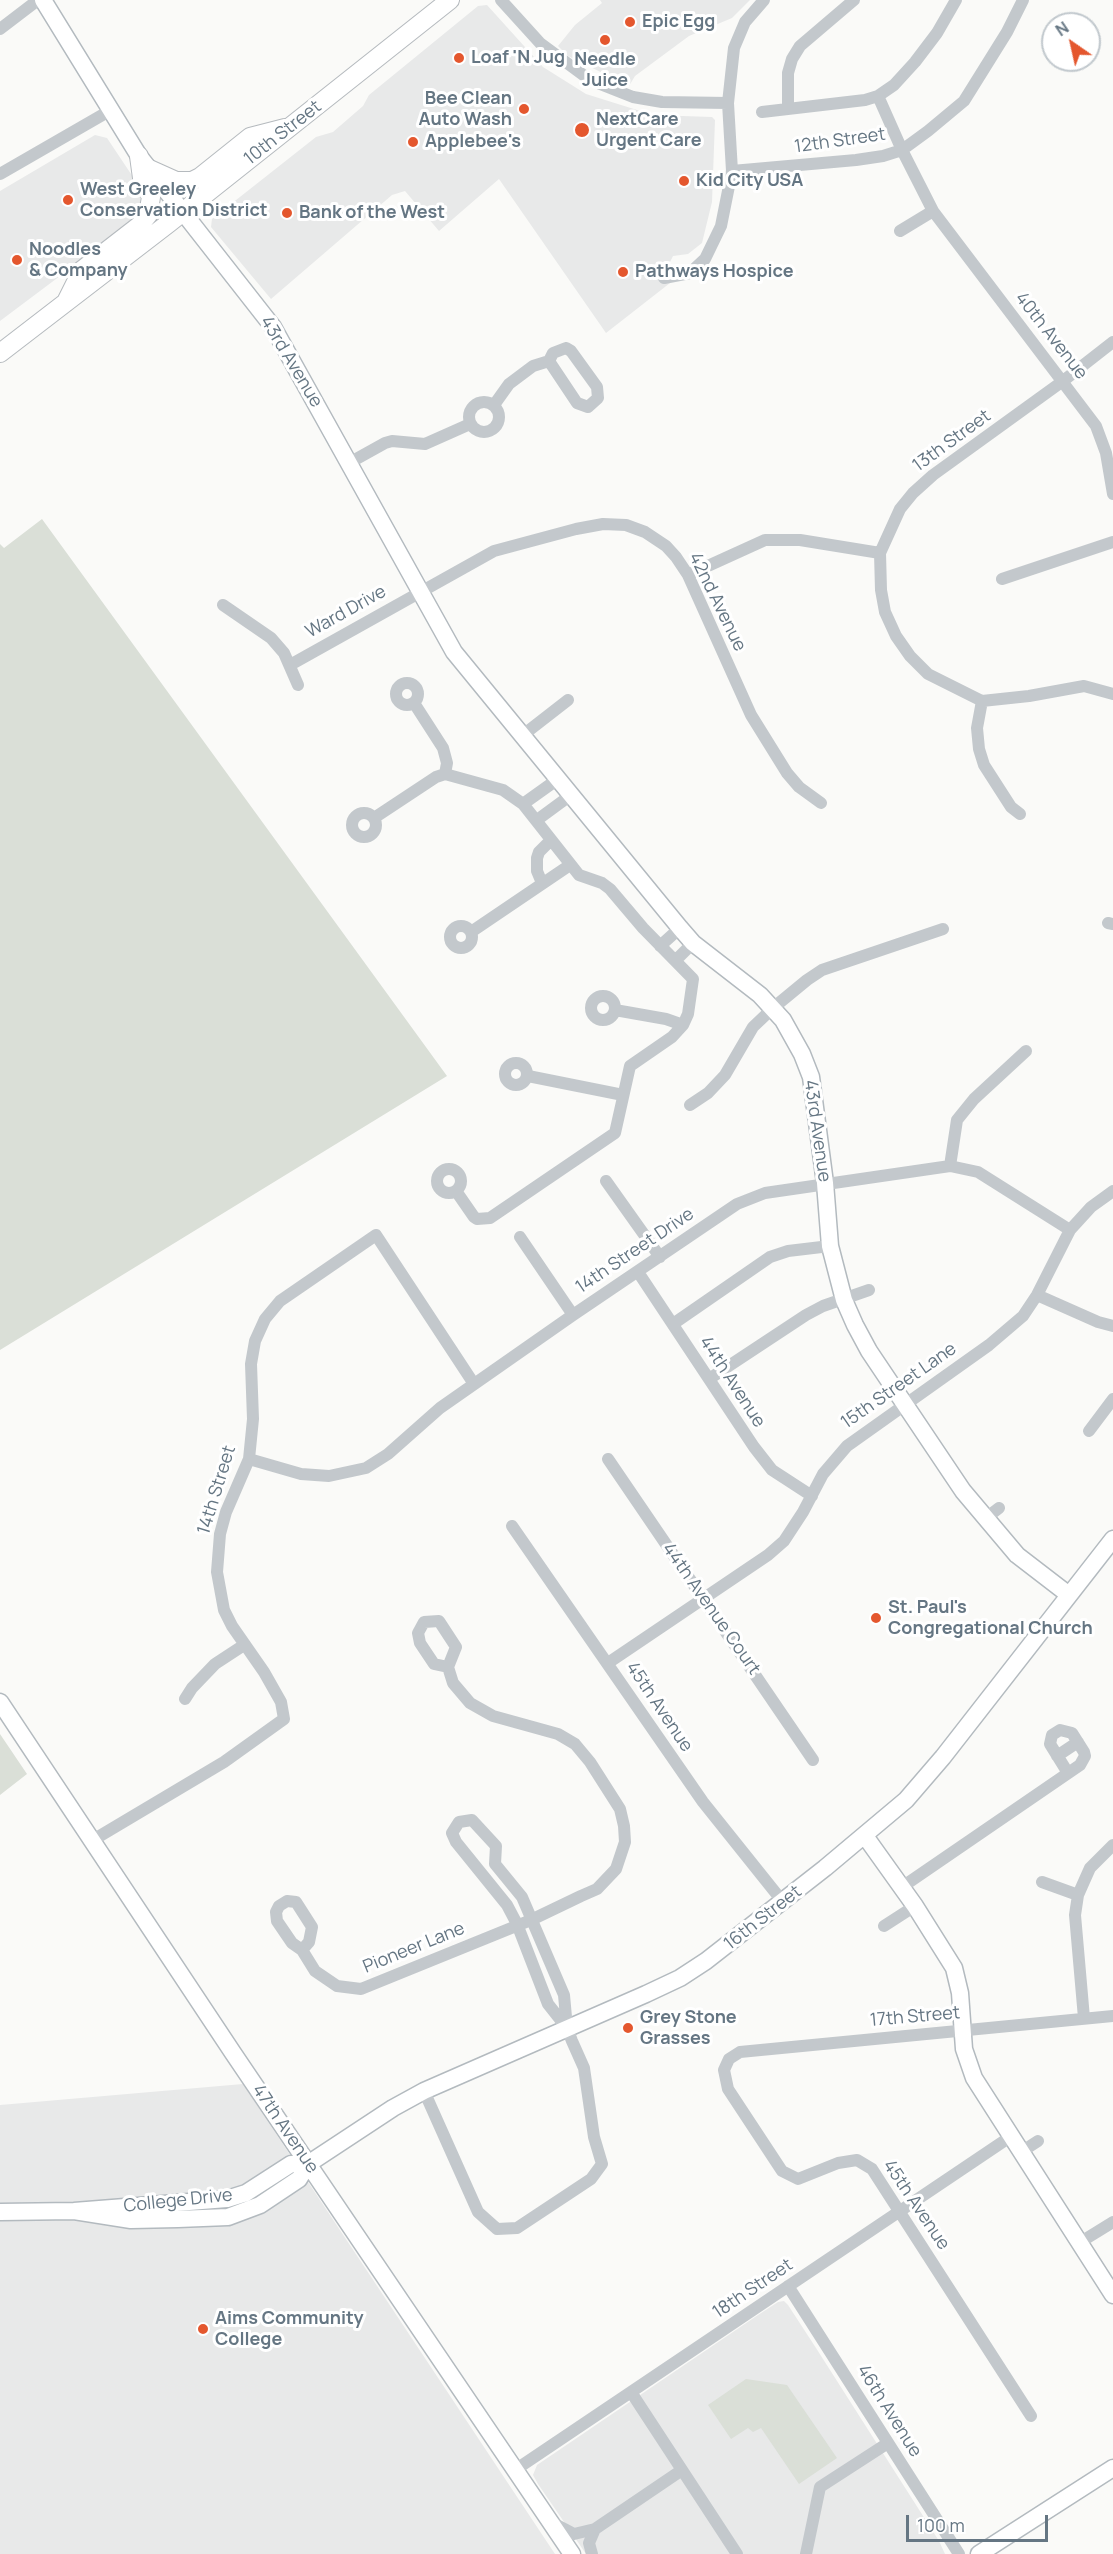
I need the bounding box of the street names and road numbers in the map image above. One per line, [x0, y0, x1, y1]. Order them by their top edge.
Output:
street label: 10th Street [240, 96, 326, 170]
street label: 12th Street [793, 124, 887, 158]
street label: 40th Avenue [1010, 288, 1092, 384]
street label: 43rd Avenue [255, 312, 327, 412]
street label: 13th Street [909, 405, 995, 477]
street label: 42nd Avenue [684, 549, 750, 655]
street label: Ward Drive [302, 581, 390, 643]
street label: 43rd Avenue [799, 1079, 835, 1183]
street label: 14th Street Drive [572, 1204, 698, 1298]
street label: 44th Avenue [694, 1332, 770, 1432]
street label: 15th Street Lane [837, 1338, 961, 1434]
street label: 14th Street [193, 1443, 241, 1537]
street label: 44th Avenue Court [657, 1539, 765, 1679]
street label: 45th Avenue [621, 1658, 697, 1756]
street label: 16th Street [720, 1881, 806, 1955]
street label: Pioneer Lane [360, 1918, 468, 1978]
street label: 17th Street [869, 2002, 961, 2032]
street label: 47th Avenue [247, 2080, 323, 2178]
street label: 45th Avenue [878, 2156, 954, 2254]
street label: College Drive [123, 2185, 233, 2217]
street label: 18th Street [709, 2254, 797, 2324]
street label: 46th Avenue [852, 2361, 926, 2461]

